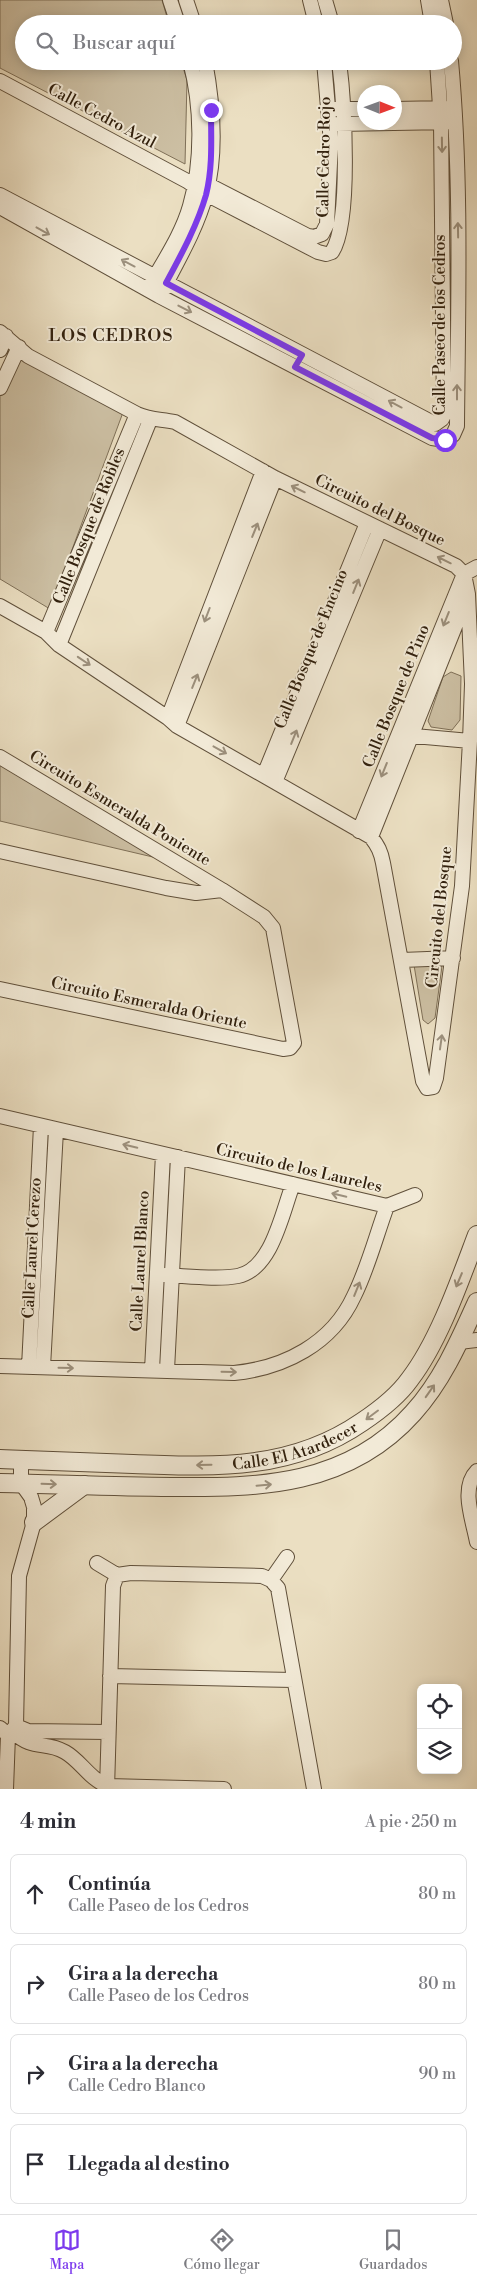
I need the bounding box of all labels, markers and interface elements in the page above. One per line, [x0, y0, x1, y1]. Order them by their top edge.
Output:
search box [15, 15, 462, 70]
icon: search [33, 29, 61, 57]
text: Buscar aquí [73, 31, 175, 55]
street label: Calle Cedro Azul [44, 79, 160, 153]
north arrow [357, 85, 402, 130]
street label: Calle Cedro Rojo [313, 96, 335, 218]
route end [200, 99, 223, 122]
one-way arrow [437, 137, 446, 153]
one-way arrow [453, 222, 462, 238]
one-way arrow [35, 226, 50, 236]
street label: Calle Paseo de los Cedros [430, 235, 450, 415]
one-way arrow [120, 258, 135, 268]
one-way arrow [177, 305, 192, 314]
district label: LOS CEDROS [48, 324, 174, 347]
one-way arrow [452, 385, 462, 401]
one-way arrow [388, 399, 403, 409]
route start [434, 429, 457, 452]
street label: Calle Bosque de Robles [48, 445, 130, 607]
street label: Circuito del Bosque [312, 470, 448, 550]
one-way arrow [291, 484, 306, 493]
one-way arrow [251, 523, 260, 538]
one-way arrow [437, 555, 452, 565]
street label: Calle Bosque de Encino [270, 566, 352, 732]
one-way arrow [352, 579, 361, 594]
one-way arrow [202, 607, 212, 622]
one-way arrow [441, 611, 450, 627]
street label: Calle Bosque de Pino [358, 621, 434, 771]
one-way arrow [77, 656, 91, 667]
one-way arrow [190, 674, 200, 689]
one-way arrow [290, 729, 299, 745]
one-way arrow [212, 745, 227, 755]
street label: Circuito Esmeralda Poniente [26, 746, 214, 870]
one-way arrow [379, 762, 388, 777]
street label: Circuito del Bosque [422, 845, 456, 989]
street label: Circuito Esmeralda Oriente [49, 972, 249, 1034]
one-way arrow [436, 1035, 446, 1051]
street label: Circuito de los Laureles [214, 1139, 384, 1197]
one-way arrow [122, 1141, 138, 1150]
street label: Calle Laurel Cerezo [18, 1177, 46, 1319]
street label: Calle Laurel Blanco [126, 1190, 154, 1332]
one-way arrow [332, 1190, 348, 1199]
one-way arrow [453, 1272, 463, 1287]
one-way arrow [353, 1282, 362, 1297]
one-way arrow [58, 1363, 74, 1373]
one-way arrow [220, 1368, 236, 1377]
one-way arrow [425, 1384, 435, 1398]
one-way arrow [366, 1409, 379, 1420]
street label: Calle El Atardecer [231, 1417, 362, 1474]
one-way arrow [196, 1460, 212, 1470]
one-way arrow [40, 1479, 56, 1489]
one-way arrow [255, 1480, 271, 1490]
map controls [417, 1684, 462, 1774]
button: locate [417, 1684, 462, 1729]
button: layers [417, 1729, 462, 1774]
text: 4 min [20, 1809, 76, 1835]
text: A pie · 250 m [365, 1812, 457, 1832]
text: Continúa [68, 1872, 151, 1896]
icon: ahead [21, 1880, 49, 1908]
text: 80 m [418, 1884, 456, 1904]
text: Calle Paseo de los Cedros [68, 1896, 249, 1916]
text: Gira a la derecha [68, 1962, 218, 1986]
icon: right [21, 1970, 49, 1998]
text: 80 m [418, 1974, 456, 1994]
text: Calle Paseo de los Cedros [68, 1986, 249, 2006]
text: Gira a la derecha [68, 2052, 218, 2076]
icon: right [21, 2060, 49, 2088]
text: 90 m [418, 2064, 456, 2084]
text: Calle Cedro Blanco [68, 2076, 206, 2096]
icon: arrive [21, 2150, 49, 2178]
text: Llegada al destino [68, 2152, 230, 2176]
tab: Mapa [50, 2226, 84, 2274]
tab: Cómo llegar [184, 2226, 260, 2274]
tab: Guardados [359, 2226, 427, 2274]

